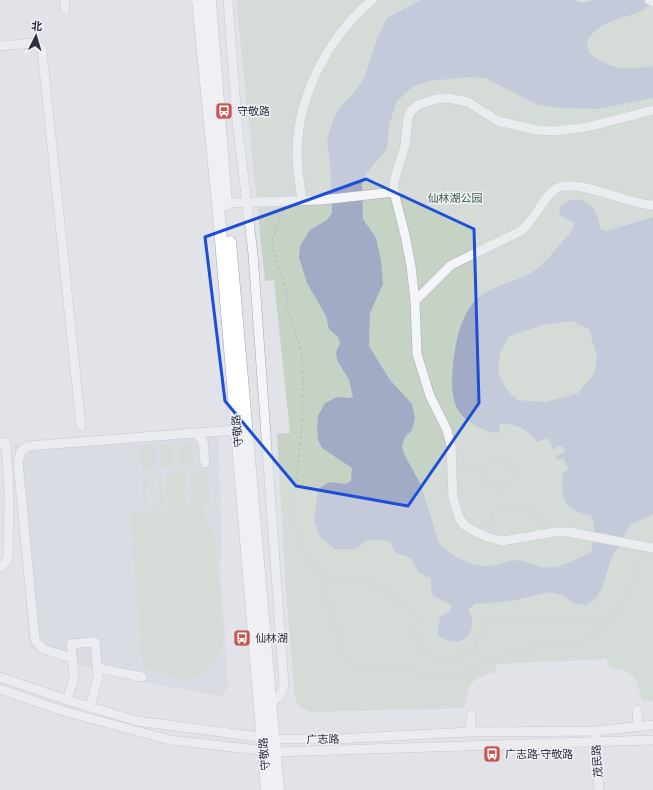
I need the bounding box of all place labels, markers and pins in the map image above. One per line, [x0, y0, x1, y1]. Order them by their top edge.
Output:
bus stop icon: 守敬路 [214, 101, 234, 121]
place label: 守敬路 [237, 105, 270, 118]
bus stop icon: 仙林湖 [232, 628, 252, 648]
place label: 仙林湖 [255, 632, 288, 645]
bus stop icon: 广志路·守敬路 [482, 744, 502, 764]
place label: 广志路·守敬路 [505, 748, 573, 761]

